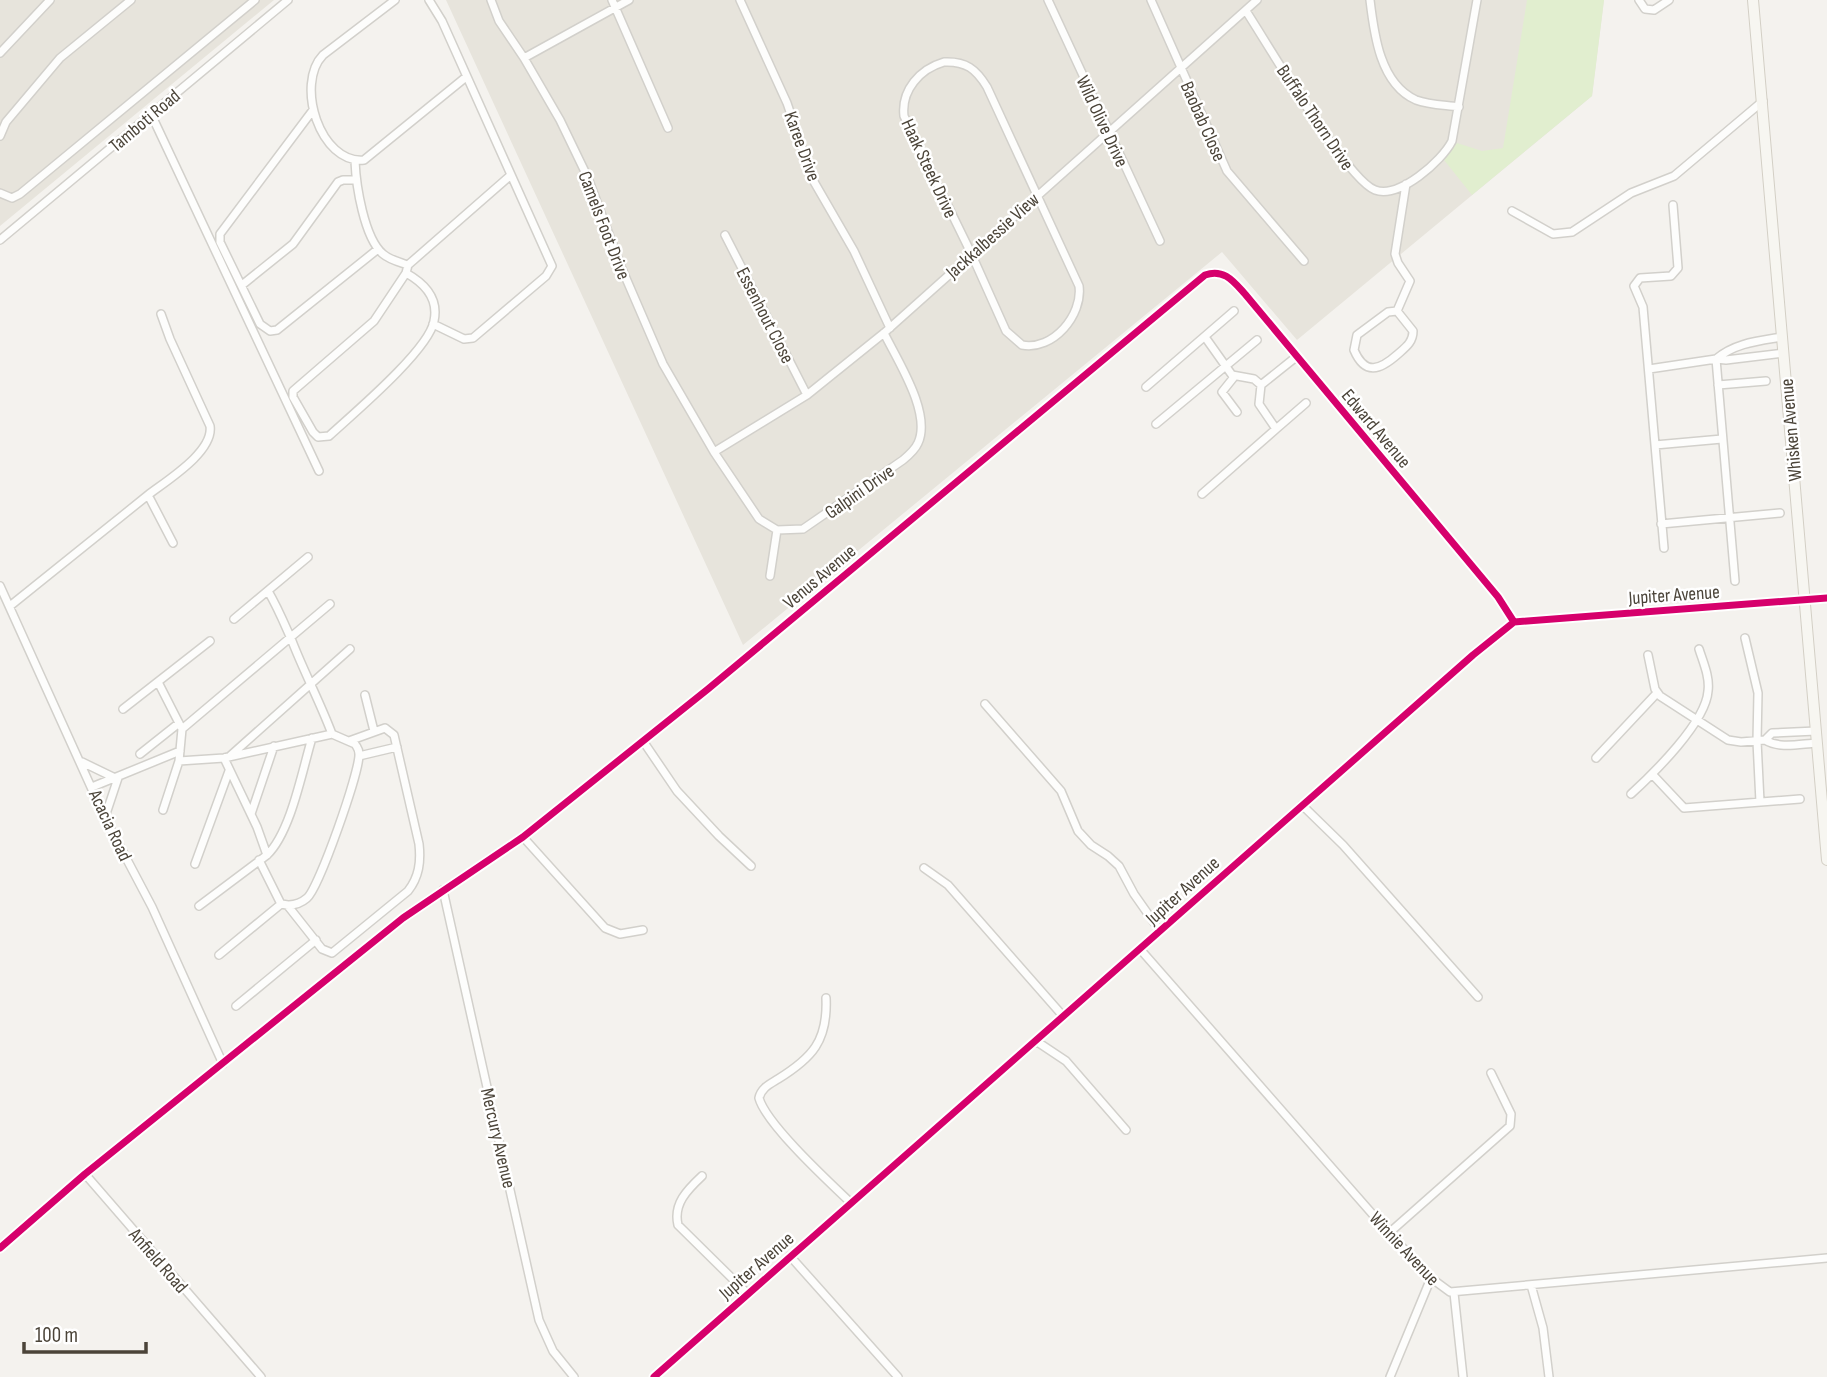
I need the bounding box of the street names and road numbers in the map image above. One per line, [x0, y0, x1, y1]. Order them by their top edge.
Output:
street label: Buffalo Thorn Drive [1271, 61, 1358, 175]
street label: Wild Olive Drive [1070, 72, 1133, 171]
street label: Baobab Close [1175, 78, 1230, 165]
street label: Tamboti Road [105, 85, 185, 158]
street label: Karee Drive [778, 109, 825, 184]
street label: Haak Steek Drive [896, 115, 962, 222]
street label: Camels Foot Drive [572, 168, 635, 283]
street label: Jackkalbessie View [941, 188, 1045, 285]
street label: Essenhout Close [731, 264, 799, 368]
street label: Whisken Avenue [1776, 378, 1807, 482]
street label: Edward Avenue [1336, 385, 1415, 473]
street label: Galpini Drive [821, 460, 899, 524]
street label: Venus Avenue [779, 540, 861, 614]
street label: Jupiter Avenue [1627, 581, 1721, 610]
street label: Acacia Road [83, 785, 136, 865]
street label: Jupiter Avenue [1141, 852, 1225, 931]
street label: Mercury Avenue [475, 1086, 520, 1191]
street label: Winnie Avenue [1364, 1207, 1444, 1291]
street label: Anfield Road [123, 1223, 192, 1298]
street label: Jupiter Avenue [714, 1227, 799, 1305]

